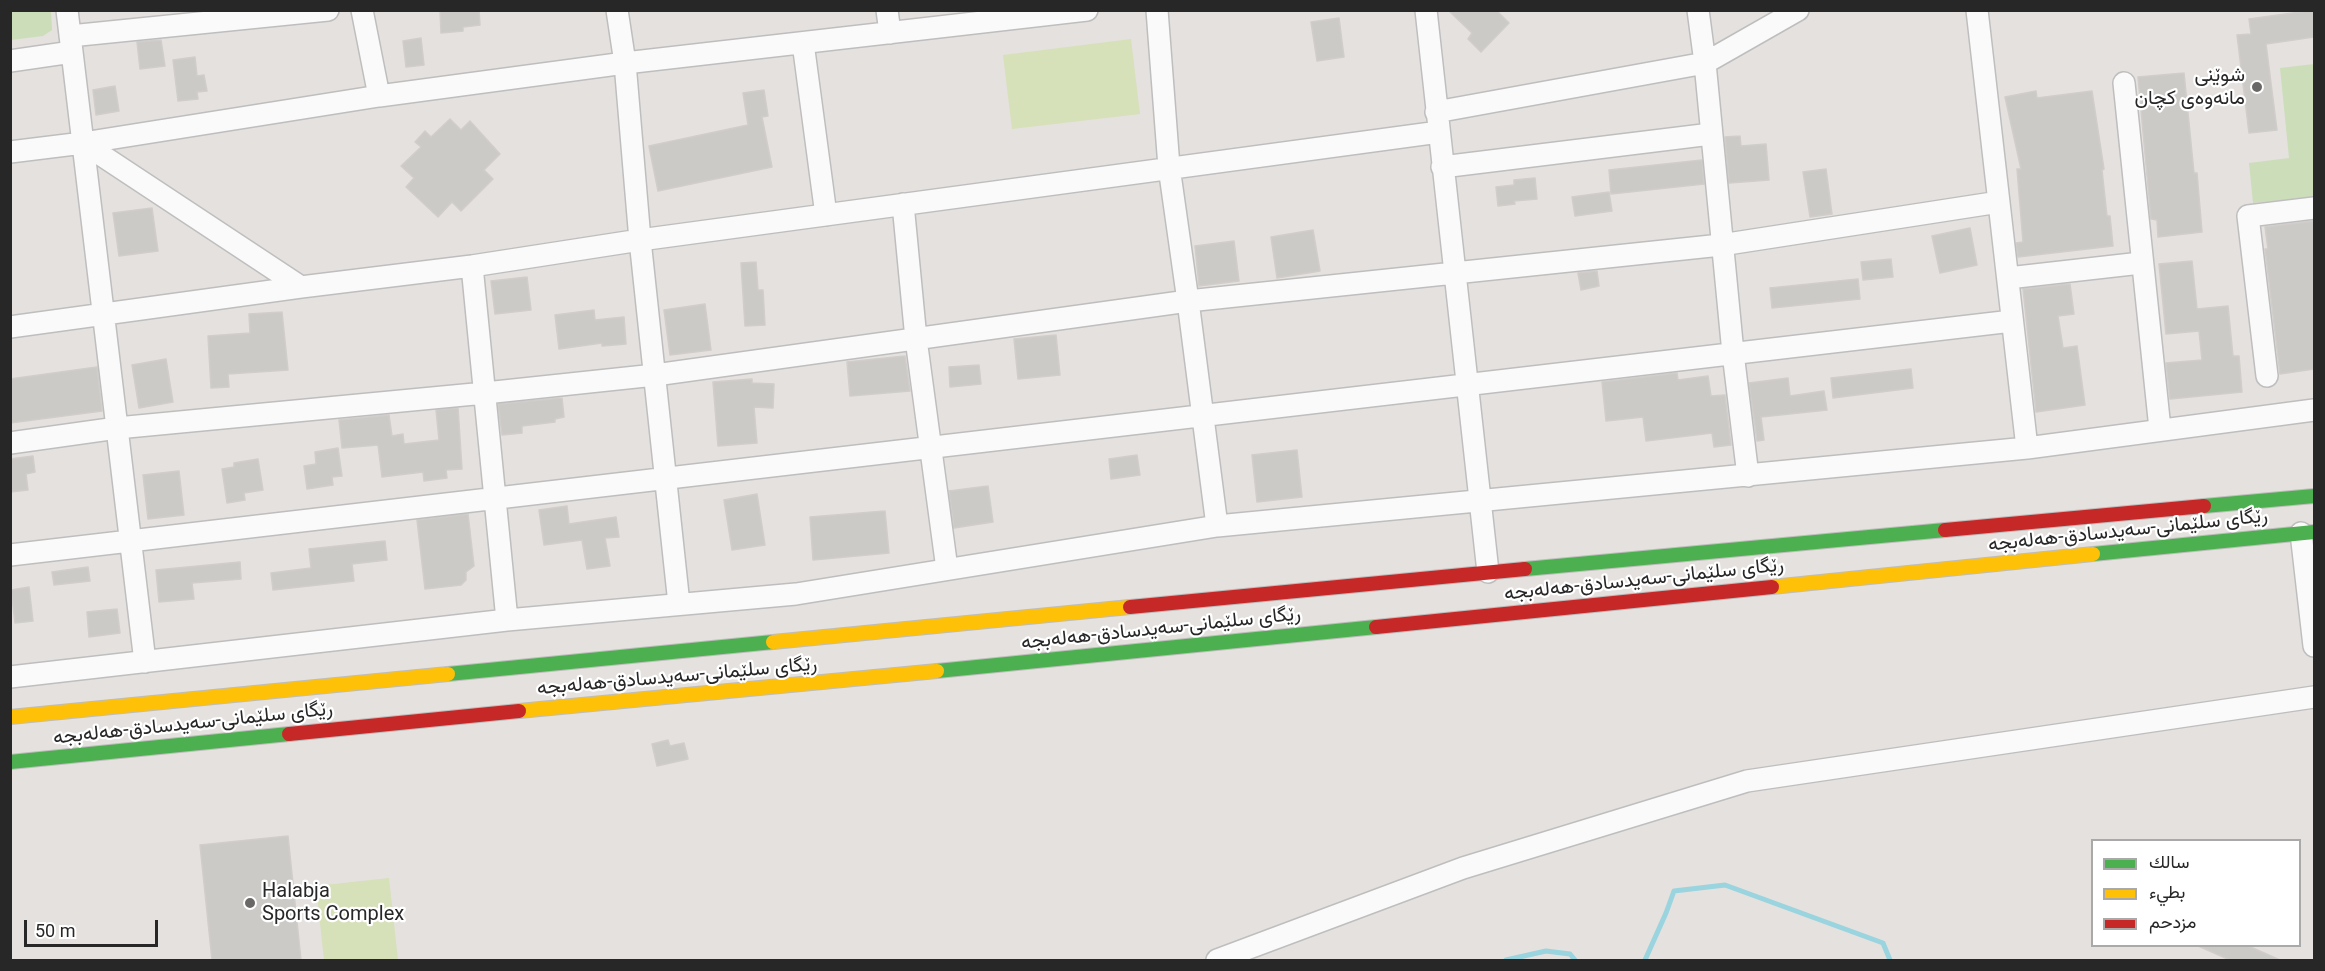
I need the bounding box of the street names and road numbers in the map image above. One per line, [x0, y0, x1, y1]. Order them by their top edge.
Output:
street label: رێگای سلێمانی-سەیدسادق-هەلەبجە [1987, 504, 2269, 558]
street label: رێگای سلێمانی-سەیدسادق-هەلەبجە [1503, 553, 1785, 607]
street label: رێگای سلێمانی-سەیدسادق-هەلەبجە [1020, 602, 1302, 656]
street label: رێگای سلێمانی-سەیدسادق-هەلەبجە [536, 653, 818, 701]
street label: رێگای سلێمانی-سەیدسادق-هەلەبجە [52, 697, 334, 751]

